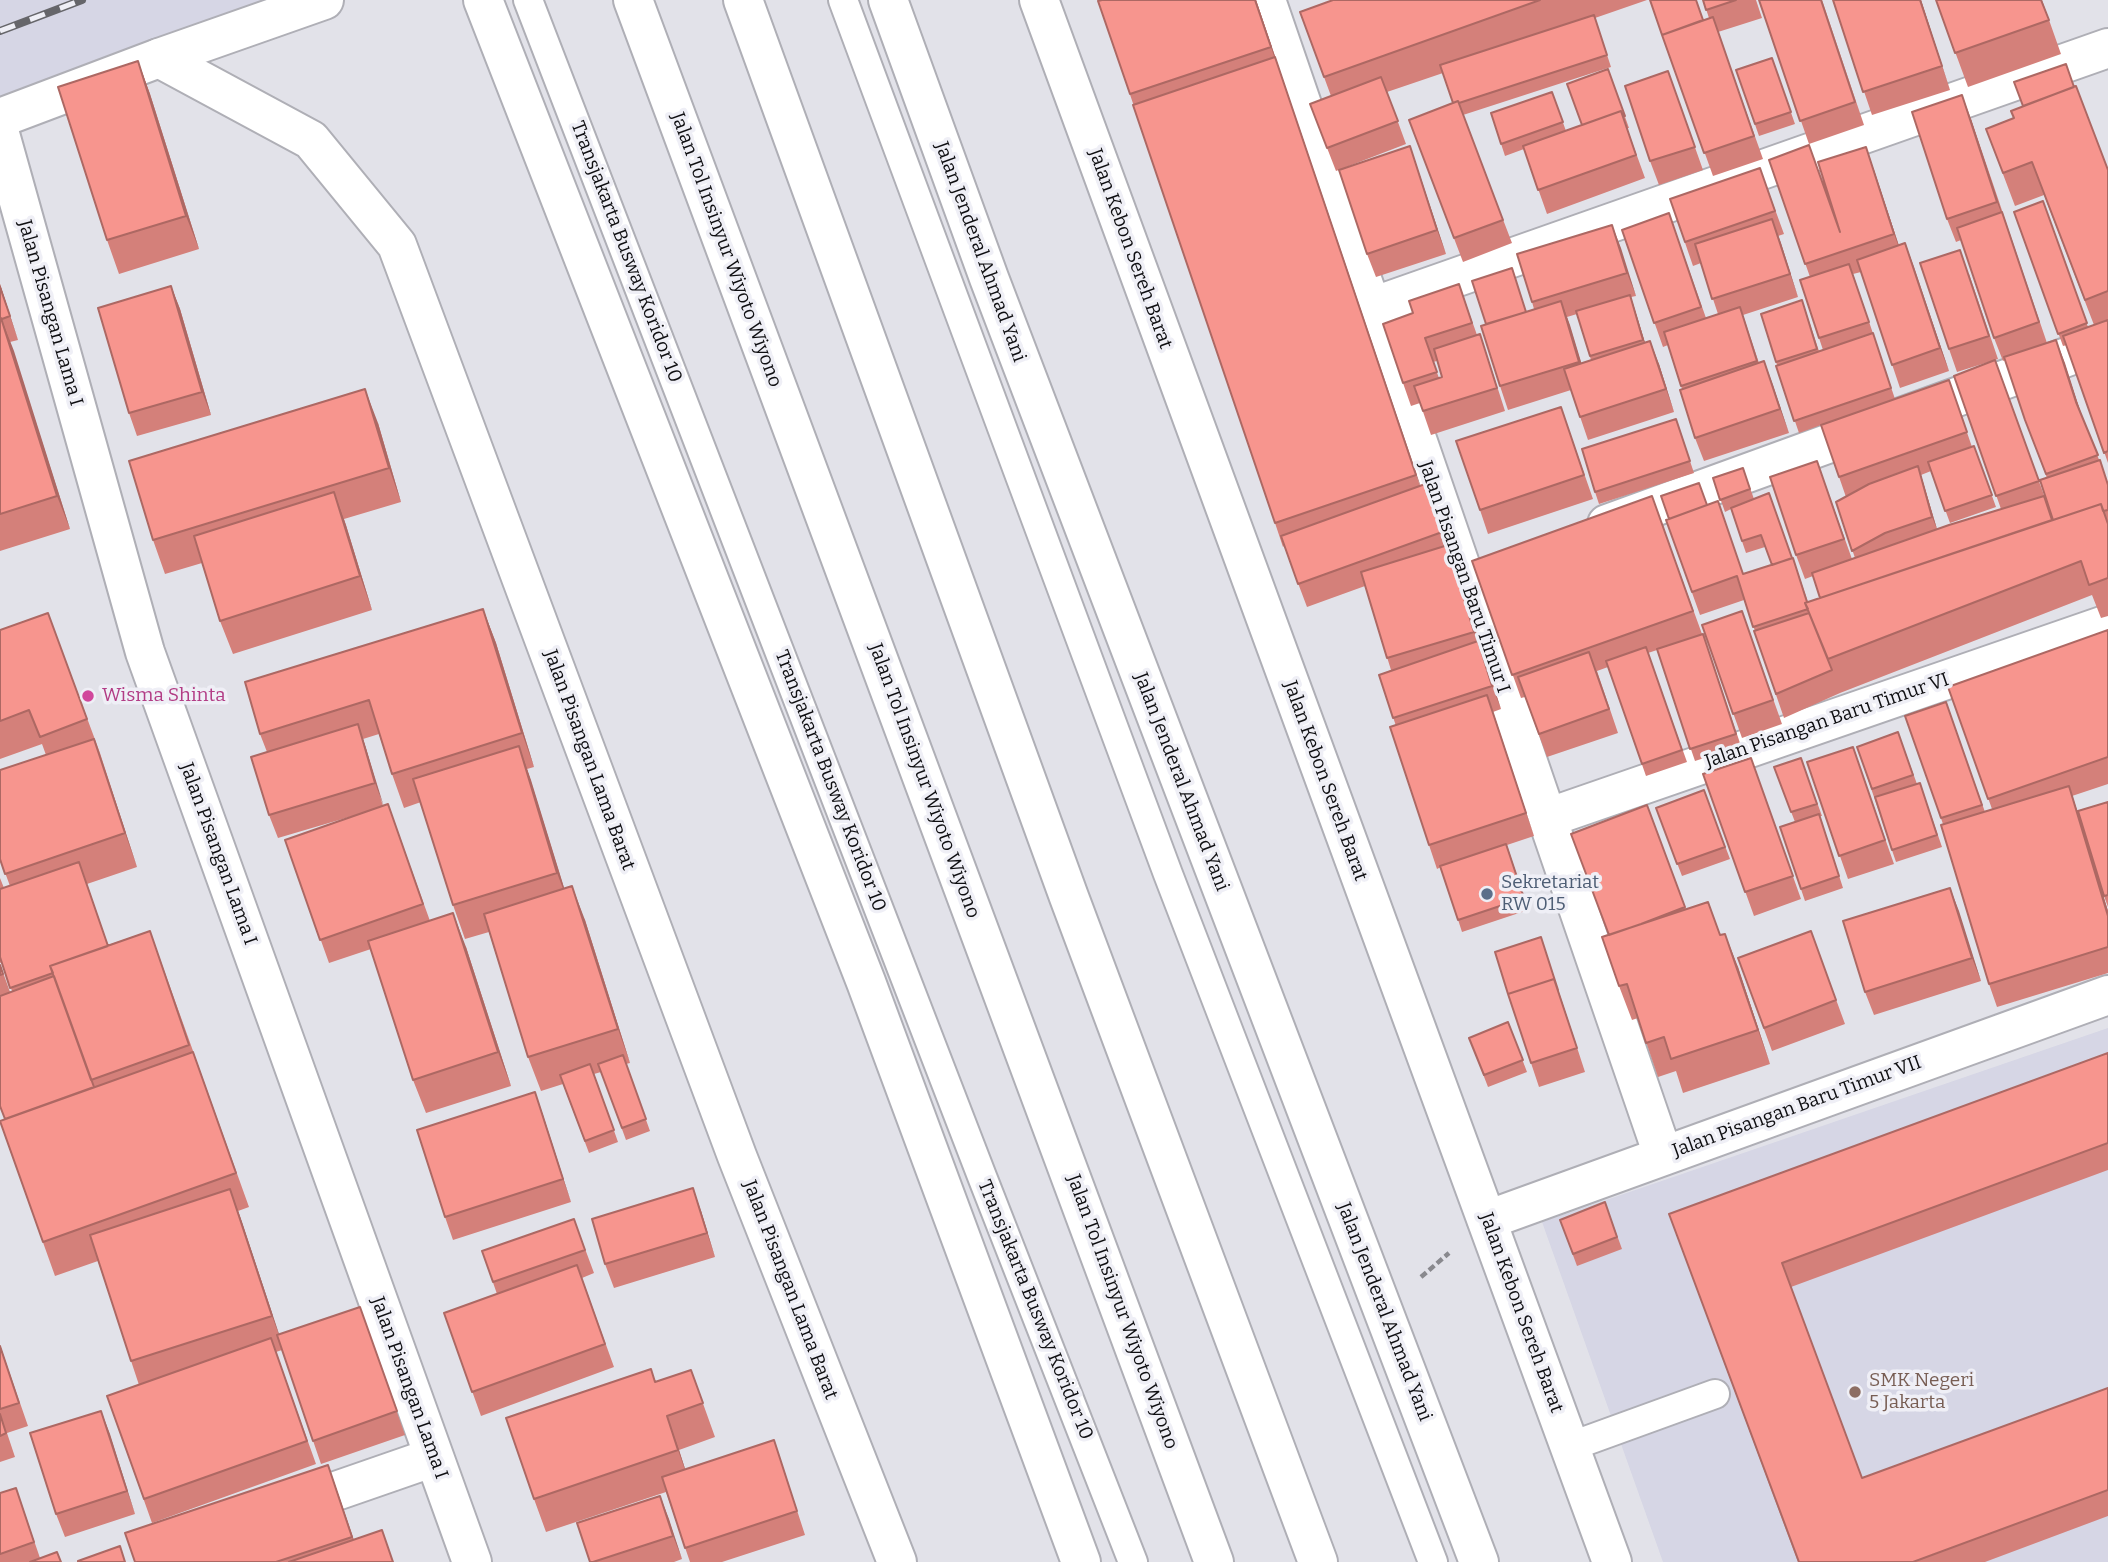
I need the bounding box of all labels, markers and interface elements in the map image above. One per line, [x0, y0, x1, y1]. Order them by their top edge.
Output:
street label: Jalan Tol Insinyur Wiyoto Wiyono [666, 110, 786, 390]
street label: Transjakarta Busway Koridor 10 [566, 118, 686, 386]
street label: Jalan Jenderal Ahmad Yani [930, 139, 1030, 365]
street label: Jalan Kebon Sereh Barat [1083, 146, 1177, 352]
street label: Jalan Pisangan Lama I [13, 217, 87, 409]
street label: Jalan Pisangan Baru Timur I [1414, 458, 1514, 696]
street label: Jalan Tol Insinyur Wiyoto Wiyono [864, 641, 984, 921]
street label: Jalan Pisangan Lama Barat [538, 647, 640, 873]
street label: Transjakarta Busway Koridor 10 [770, 647, 890, 915]
street label: Jalan Pisangan Baru Timur VI [1702, 668, 1952, 774]
street label: Jalan Jenderal Ahmad Yani [1129, 669, 1233, 895]
street label: Jalan Kebon Sereh Barat [1278, 678, 1372, 884]
place label: Wisma Shinta [102, 685, 226, 707]
marker: Wisma Shinta [80, 688, 96, 704]
street label: Jalan Pisangan Lama I [174, 760, 262, 948]
place label: Sekretariat RW 015 [1501, 872, 1599, 916]
marker: Sekretariat RW 015 [1479, 886, 1495, 902]
street label: Jalan Pisangan Baru Timur VII [1669, 1051, 1925, 1163]
street label: Jalan Tol Insinyur Wiyoto Wiyono [1062, 1172, 1182, 1452]
street label: Jalan Pisangan Lama Barat [738, 1177, 842, 1403]
street label: Transjakarta Busway Koridor 10 [972, 1177, 1098, 1443]
street label: Jalan Jenderal Ahmad Yani [1332, 1199, 1436, 1425]
street label: Jalan Kebon Sereh Barat [1474, 1210, 1568, 1416]
street label: Jalan Pisangan Lama I [365, 1294, 453, 1482]
place label: SMK Negeri 5 Jakarta [1869, 1370, 1974, 1414]
marker: SMK Negeri 5 Jakarta [1847, 1384, 1863, 1400]

